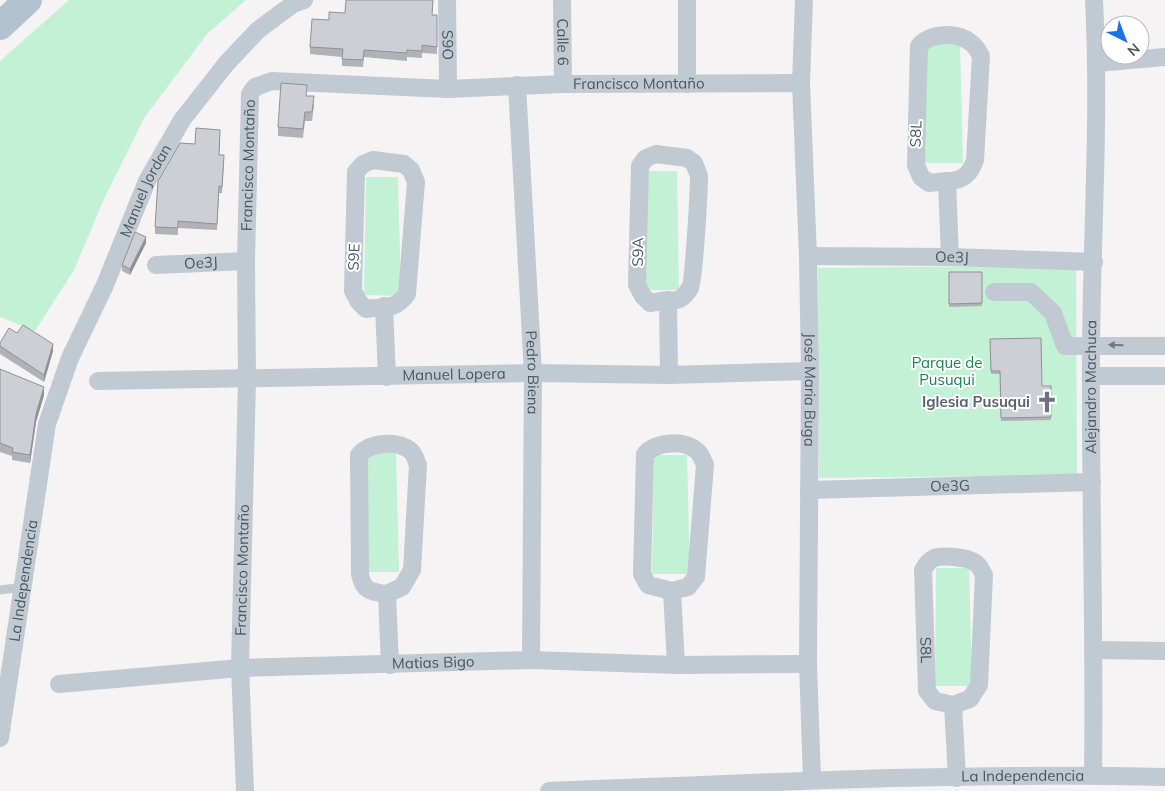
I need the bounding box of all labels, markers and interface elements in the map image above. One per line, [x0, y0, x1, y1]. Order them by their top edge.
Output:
north arrow [1100, 15, 1150, 65]
street label: Calle 6 [553, 18, 573, 66]
street label: S9O [438, 30, 458, 60]
text: N [1124, 39, 1144, 60]
street label: Francisco Montaño [573, 73, 705, 93]
street label: Francisco Montaño [237, 99, 259, 231]
street label: S8L [906, 120, 925, 148]
street label: Manuel Jordan [115, 141, 175, 240]
street label: S9A [628, 237, 647, 267]
street label: S9E [344, 243, 363, 271]
street label: Oe3J [935, 247, 969, 267]
street label: Oe3J [184, 252, 218, 273]
street label: Alejandro Machuca [1081, 320, 1100, 454]
street label: Pedro Biena [522, 330, 543, 415]
street label: José Maria Buga [800, 333, 820, 447]
one-way arrow [1108, 341, 1124, 349]
park label: Parque de Pusuqui [912, 353, 982, 389]
street label: Manuel Lopera [402, 364, 506, 384]
church icon: Iglesia Pusuqui [1034, 389, 1060, 415]
place label: Iglesia Pusuqui [922, 392, 1030, 411]
street label: Oe3G [930, 475, 970, 496]
street label: Francisco Montaño [231, 504, 253, 636]
street label: La Independencia [5, 518, 42, 643]
street label: S8L [916, 636, 936, 664]
street label: Matias Bigo [392, 652, 475, 673]
street label: La Independencia [961, 766, 1084, 786]

